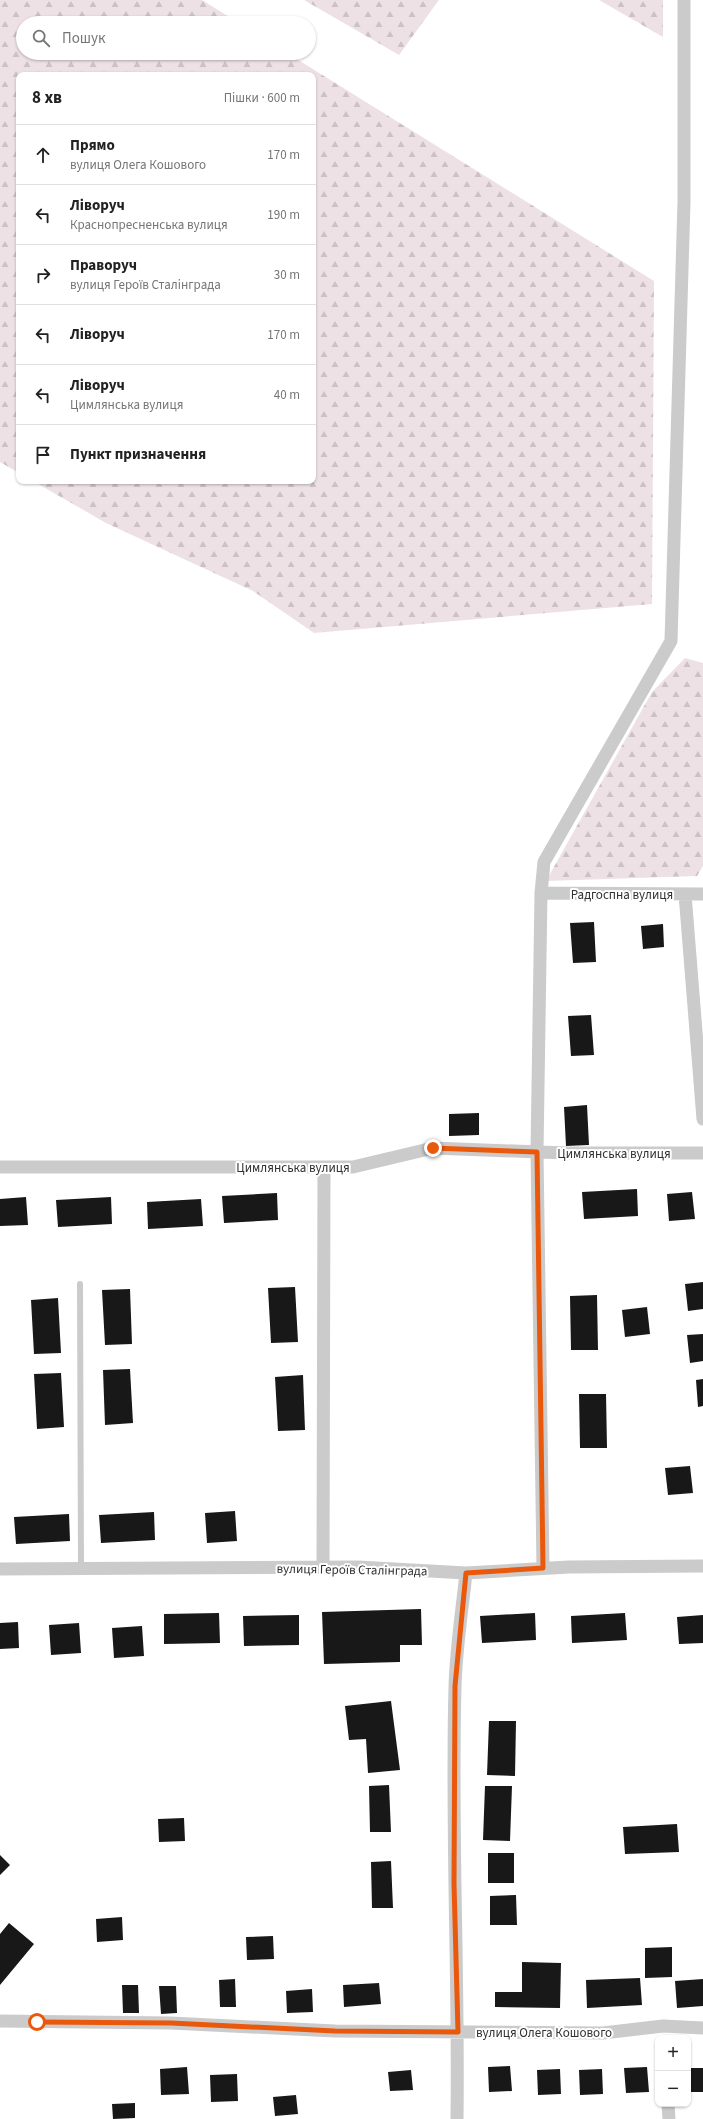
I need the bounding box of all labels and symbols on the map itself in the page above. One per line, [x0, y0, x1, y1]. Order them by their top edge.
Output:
street label: Радгоспна вулиця [571, 886, 673, 904]
route end [424, 1139, 442, 1157]
street label: Цимлянська вулиця [557, 1145, 671, 1163]
street label: Цимлянська вулиця [236, 1159, 350, 1177]
street label: вулиця Героїв Сталінграда [276, 1560, 428, 1580]
route start [28, 2013, 46, 2031]
street label: вулиця Олега Кошового [476, 2024, 612, 2042]

